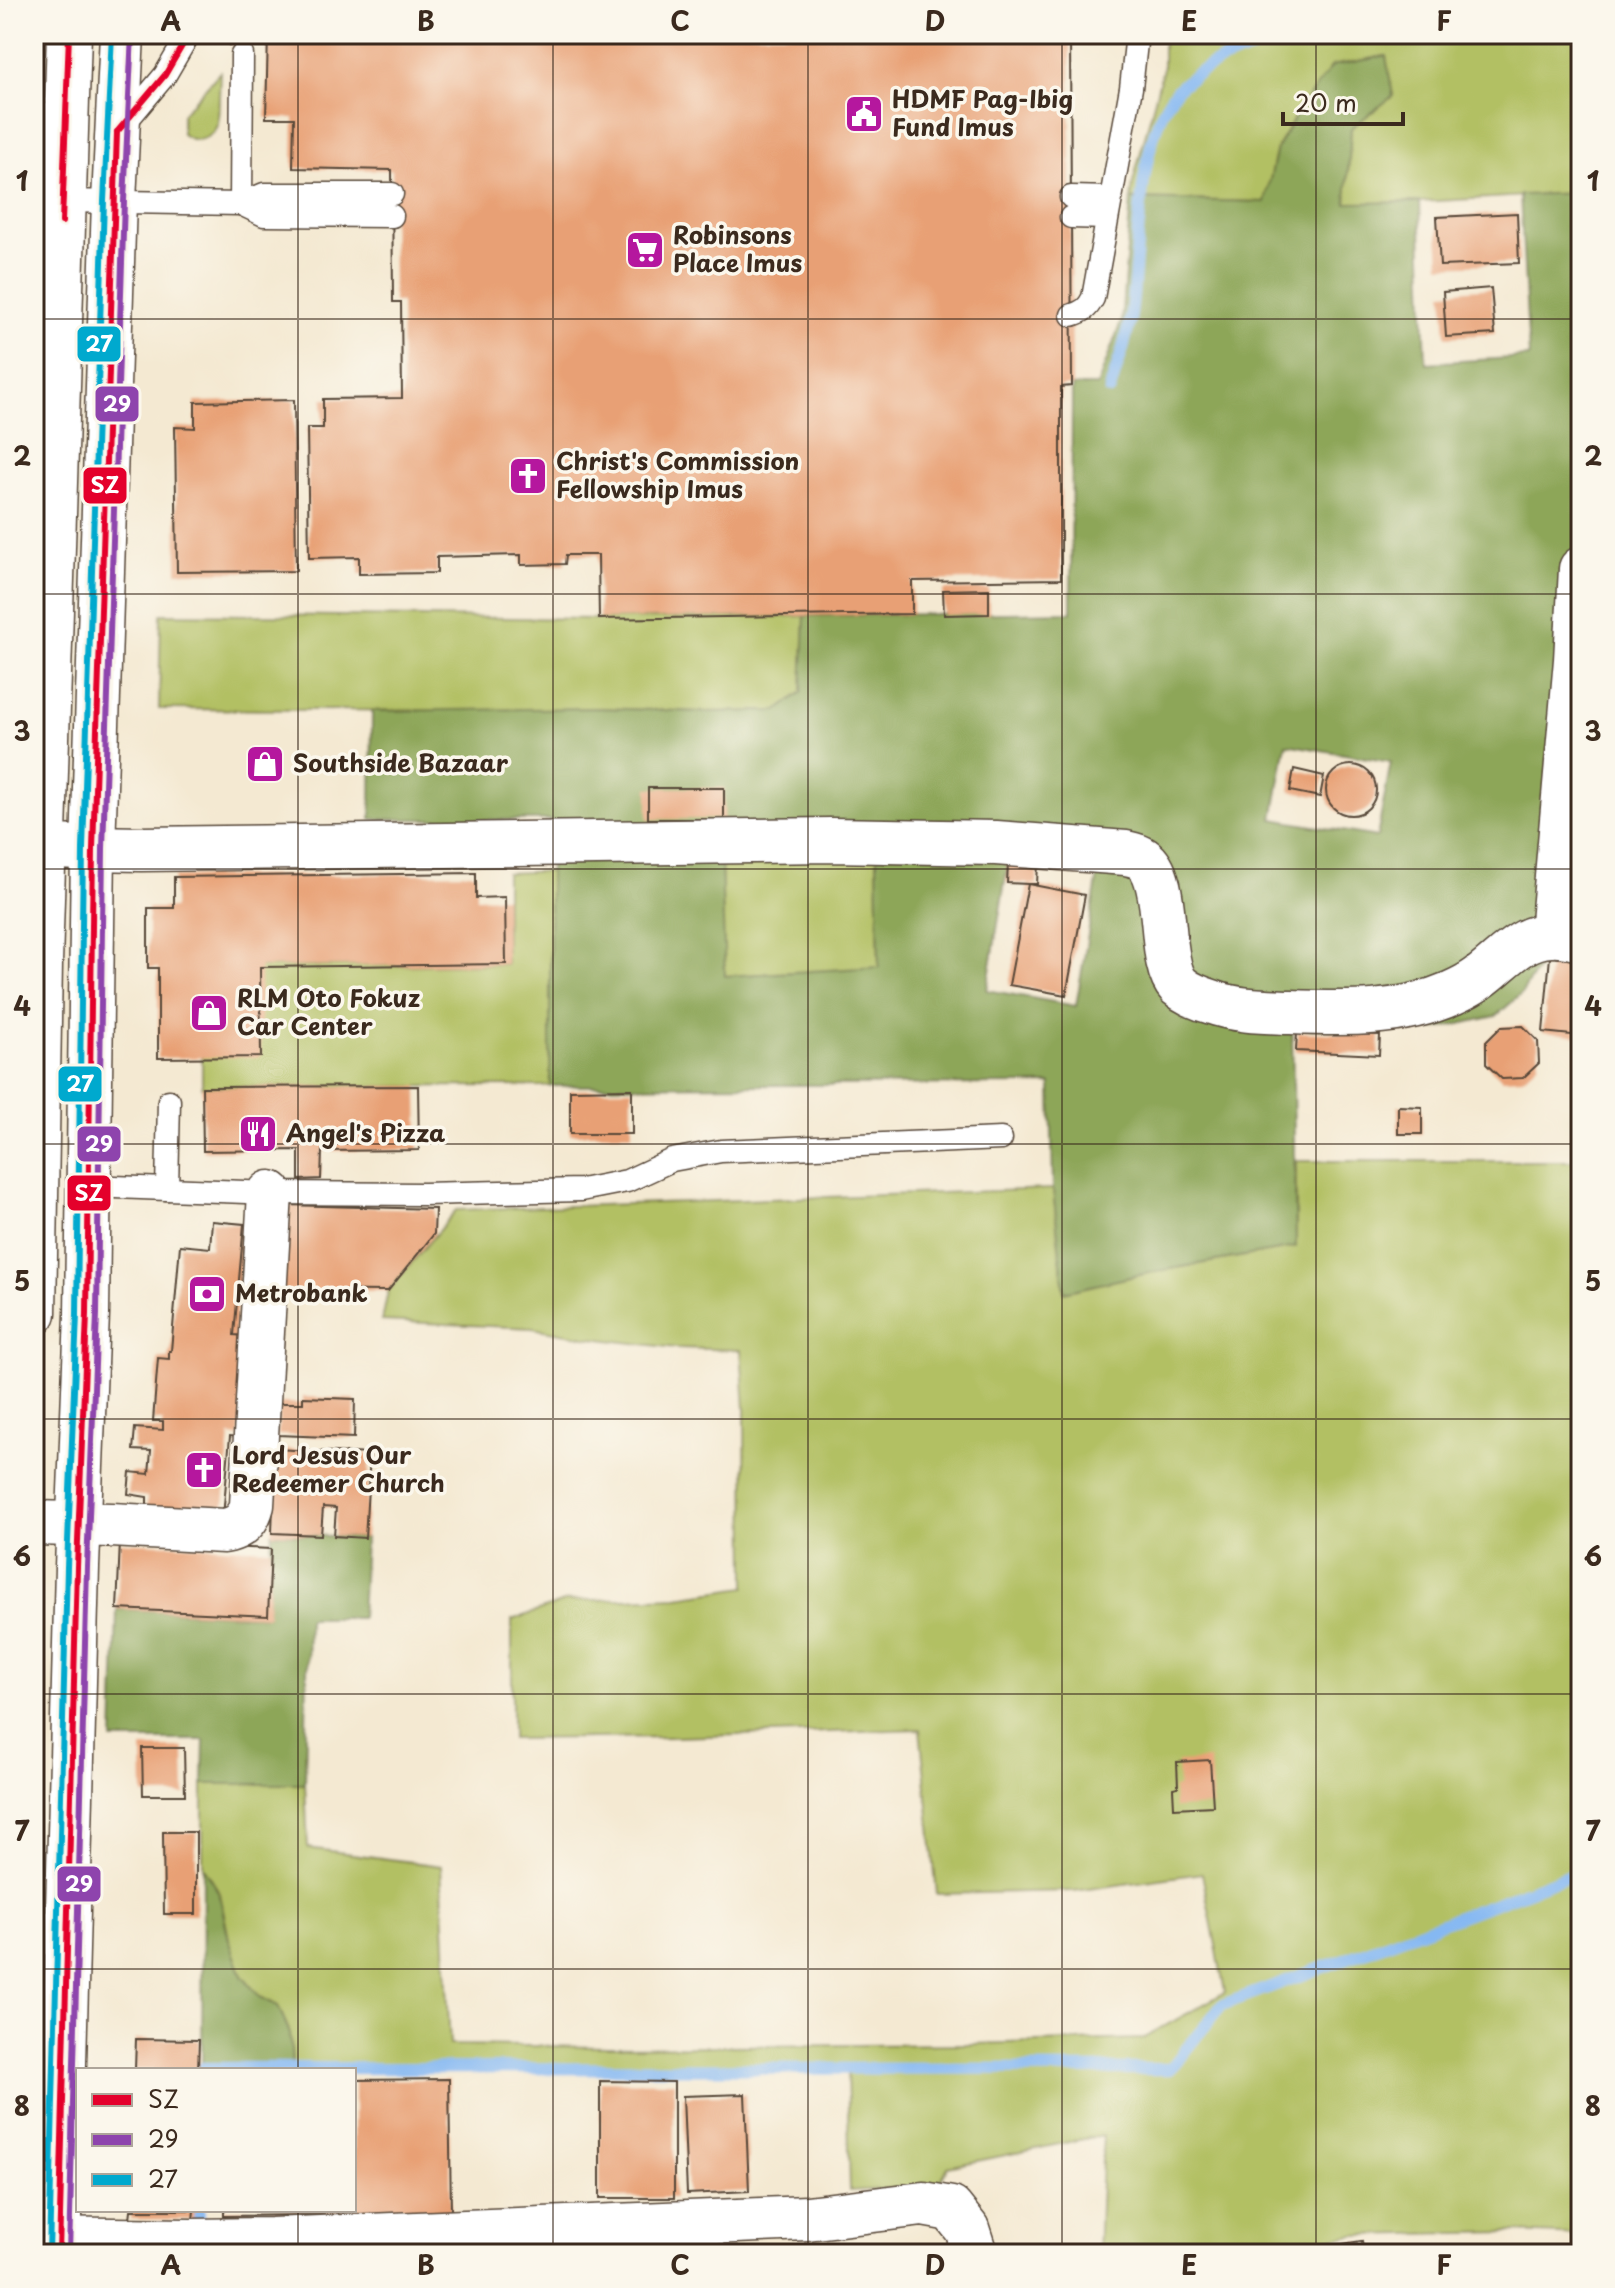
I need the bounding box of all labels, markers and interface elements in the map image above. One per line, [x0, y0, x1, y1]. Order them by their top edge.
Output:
text: A [161, 1, 181, 40]
text: B [417, 1, 435, 40]
text: C [670, 1, 690, 40]
text: D [925, 1, 945, 40]
text: E [1181, 1, 1197, 40]
text: F [1436, 1, 1452, 40]
scale bar [1283, 76, 1403, 126]
place label: HDMF Pag-Ibig Fund Imus [892, 80, 1073, 144]
text: 20 m [1295, 84, 1357, 120]
public building icon: HDMF Pag-Ibig Fund Imus [843, 93, 885, 135]
text: 1 [16, 161, 28, 200]
text: 1 [1587, 161, 1599, 200]
place label: Robinsons Place Imus [673, 216, 802, 280]
supermarket icon: Robinsons Place Imus [624, 229, 666, 271]
line badge: 27 [76, 325, 122, 363]
text: 27 [85, 326, 113, 359]
line badge: 29 [94, 385, 140, 423]
text: 29 [103, 386, 131, 419]
text: 2 [13, 436, 31, 475]
text: 2 [1584, 436, 1602, 475]
place label: Christ's Commission Fellowship Imus [556, 442, 799, 506]
church icon: Christ's Commission Fellowship Imus [507, 455, 549, 497]
line badge: SZ [82, 466, 128, 505]
text: SZ [91, 467, 119, 500]
text: 3 [13, 711, 31, 750]
text: 3 [1584, 711, 1602, 750]
shop icon: Southside Bazaar [244, 743, 286, 785]
place label: Southside Bazaar [293, 744, 509, 780]
place label: RLM Oto Fokuz Car Center [237, 979, 420, 1043]
text: 4 [13, 986, 31, 1025]
text: 4 [1584, 986, 1602, 1025]
shop icon: RLM Oto Fokuz Car Center [188, 992, 230, 1034]
line badge: 27 [57, 1065, 103, 1103]
text: 27 [66, 1066, 94, 1099]
restaurant icon: Angel's Pizza [237, 1113, 279, 1155]
place label: Angel's Pizza [286, 1114, 446, 1150]
line badge: 29 [76, 1125, 122, 1163]
text: 29 [85, 1126, 113, 1159]
line badge: SZ [66, 1174, 112, 1212]
text: SZ [75, 1175, 103, 1208]
text: 5 [14, 1261, 30, 1300]
text: 5 [1585, 1261, 1601, 1300]
bank icon: Metrobank [186, 1273, 228, 1315]
place label: Metrobank [235, 1274, 368, 1310]
place label: Lord Jesus Our Redeemer Church [232, 1436, 445, 1500]
church icon: Lord Jesus Our Redeemer Church [183, 1449, 225, 1491]
text: 6 [13, 1536, 31, 1575]
text: 6 [1584, 1536, 1602, 1575]
text: 7 [15, 1811, 30, 1850]
text: 7 [1586, 1811, 1601, 1850]
line badge: 29 [56, 1865, 102, 1903]
text: 29 [65, 1866, 93, 1899]
legend [76, 2068, 356, 2212]
text: SZ [148, 2080, 179, 2116]
text: 8 [14, 2086, 30, 2125]
text: 8 [1585, 2086, 1601, 2125]
text: 29 [148, 2120, 179, 2156]
text: 27 [148, 2160, 178, 2196]
text: A [161, 2245, 181, 2284]
text: B [417, 2245, 435, 2284]
text: C [670, 2245, 690, 2284]
text: D [925, 2245, 945, 2284]
text: E [1181, 2245, 1197, 2284]
text: F [1436, 2245, 1452, 2284]

